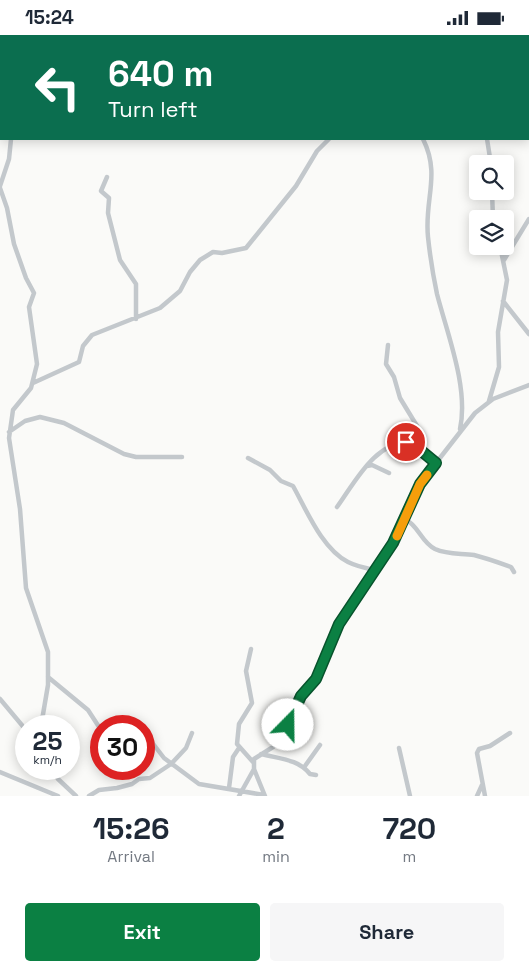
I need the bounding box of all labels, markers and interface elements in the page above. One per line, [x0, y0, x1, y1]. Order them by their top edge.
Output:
text: 15:24 [25, 5, 74, 30]
text: 640 m [108, 52, 213, 96]
icon: left [25, 55, 90, 120]
text: Turn left [108, 95, 198, 123]
map controls [469, 155, 514, 255]
button: search [469, 155, 514, 200]
button: layers [469, 210, 514, 255]
pin [385, 421, 427, 463]
icon: arrive [392, 428, 420, 456]
position arrow [261, 698, 313, 750]
speed limit sign: 30 [90, 715, 155, 780]
text: 25 [33, 725, 62, 757]
text: km/h [33, 752, 62, 768]
text: 15:26 [93, 809, 170, 848]
text: 2 [267, 809, 285, 848]
text: 720 [382, 809, 436, 848]
text: Arrival [107, 846, 155, 867]
text: min [262, 846, 290, 867]
text: m [402, 846, 416, 867]
button: Exit [25, 903, 260, 961]
button: Share [270, 903, 504, 961]

